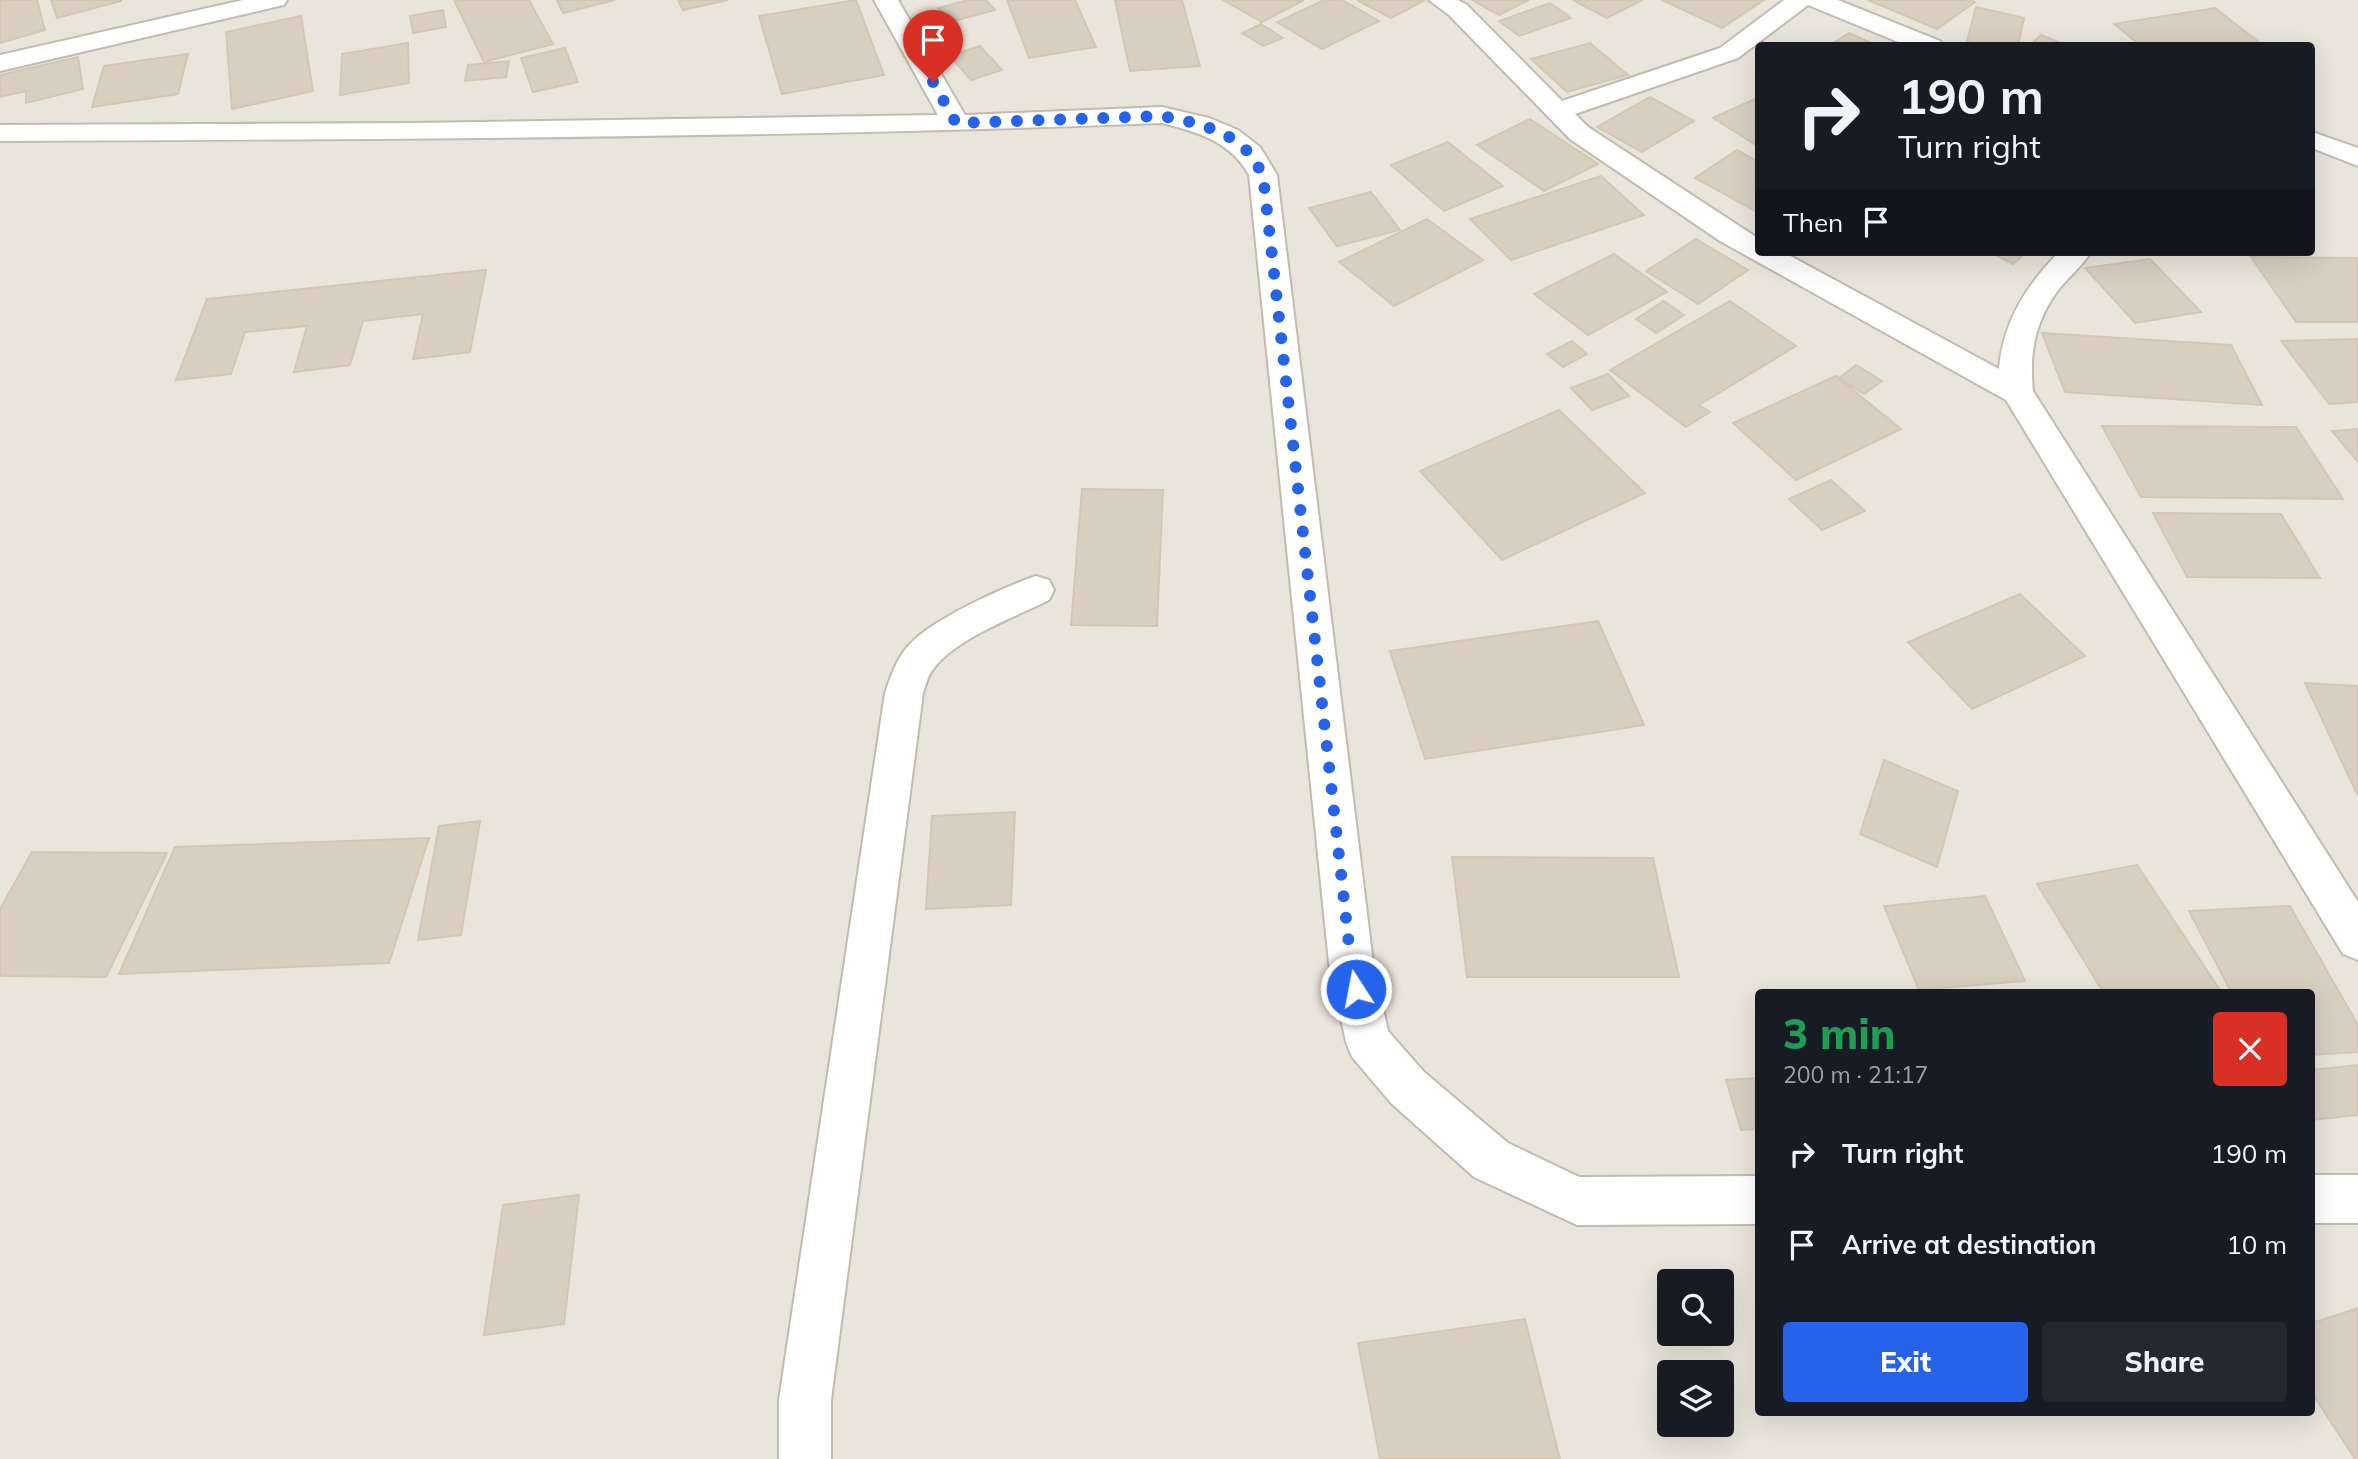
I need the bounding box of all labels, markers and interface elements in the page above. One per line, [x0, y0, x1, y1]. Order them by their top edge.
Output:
pin [903, 10, 963, 82]
icon: arrive [914, 21, 952, 59]
text: 190 m [1898, 65, 2044, 126]
icon: right [1783, 70, 1874, 161]
text: Turn right [1898, 126, 2041, 166]
icon: arrive [1857, 203, 1895, 241]
text: Then [1783, 206, 1843, 239]
position arrow [1319, 952, 1393, 1026]
text: 3 min [1783, 1007, 1896, 1060]
button: close [2213, 1012, 2287, 1086]
text: 200 m · 21:17 [1783, 1060, 1928, 1089]
icon: right [1783, 1135, 1821, 1173]
text: Turn right [1842, 1137, 1963, 1170]
text: 190 m [2211, 1137, 2287, 1170]
icon: arrive [1783, 1226, 1821, 1264]
text: Arrive at destination [1842, 1228, 2097, 1261]
text: 10 m [2226, 1228, 2287, 1261]
map controls [1657, 1269, 1734, 1437]
button: search [1657, 1269, 1734, 1346]
button: Exit [1783, 1322, 2028, 1402]
button: Share [2042, 1322, 2287, 1402]
button: layers [1657, 1360, 1734, 1437]

